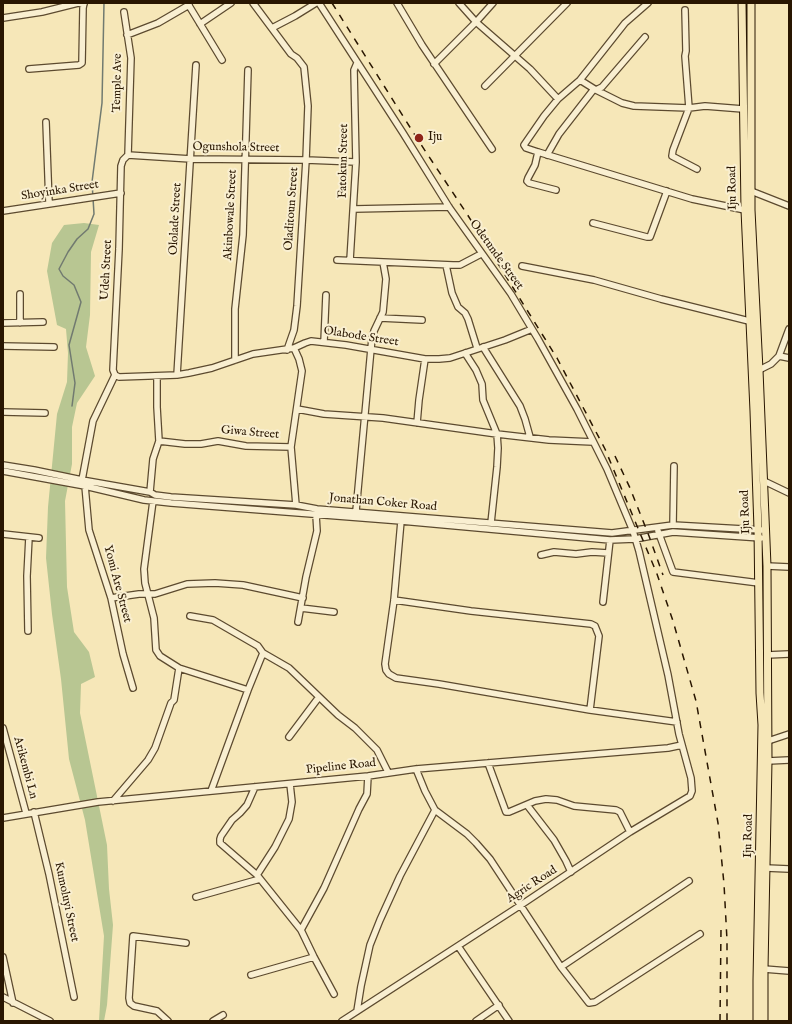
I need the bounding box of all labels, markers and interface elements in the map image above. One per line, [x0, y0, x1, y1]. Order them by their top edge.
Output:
street label: Temple Ave [110, 53, 126, 113]
street label: Fatokun Street [336, 124, 352, 198]
place label: Iju [428, 131, 442, 145]
marker: Iju [413, 132, 425, 144]
street label: Ogunshola Street [192, 140, 280, 156]
street label: Iju Road [725, 166, 741, 210]
street label: Oladitoun Street [282, 167, 302, 251]
street label: Akinbowale Street [221, 169, 241, 261]
street label: Shoyinka Street [20, 178, 100, 204]
street label: Ololade Street [167, 182, 185, 256]
street label: Odetunde Street [466, 217, 526, 293]
street label: Udeh Street [98, 239, 116, 301]
street label: Olabode Street [323, 324, 399, 350]
street label: Giwa Street [220, 423, 280, 443]
street label: Iju Road [738, 490, 754, 534]
street label: Jonathan Coker Road [328, 491, 438, 515]
street label: Yomi Are Street [100, 544, 134, 624]
street label: Arikembi Ln [10, 735, 40, 801]
street label: Pipeline Road [305, 756, 377, 778]
street label: Iju Road [741, 814, 757, 858]
street label: Kumoluyi Street [50, 861, 82, 943]
street label: Agric Road [504, 863, 560, 907]

